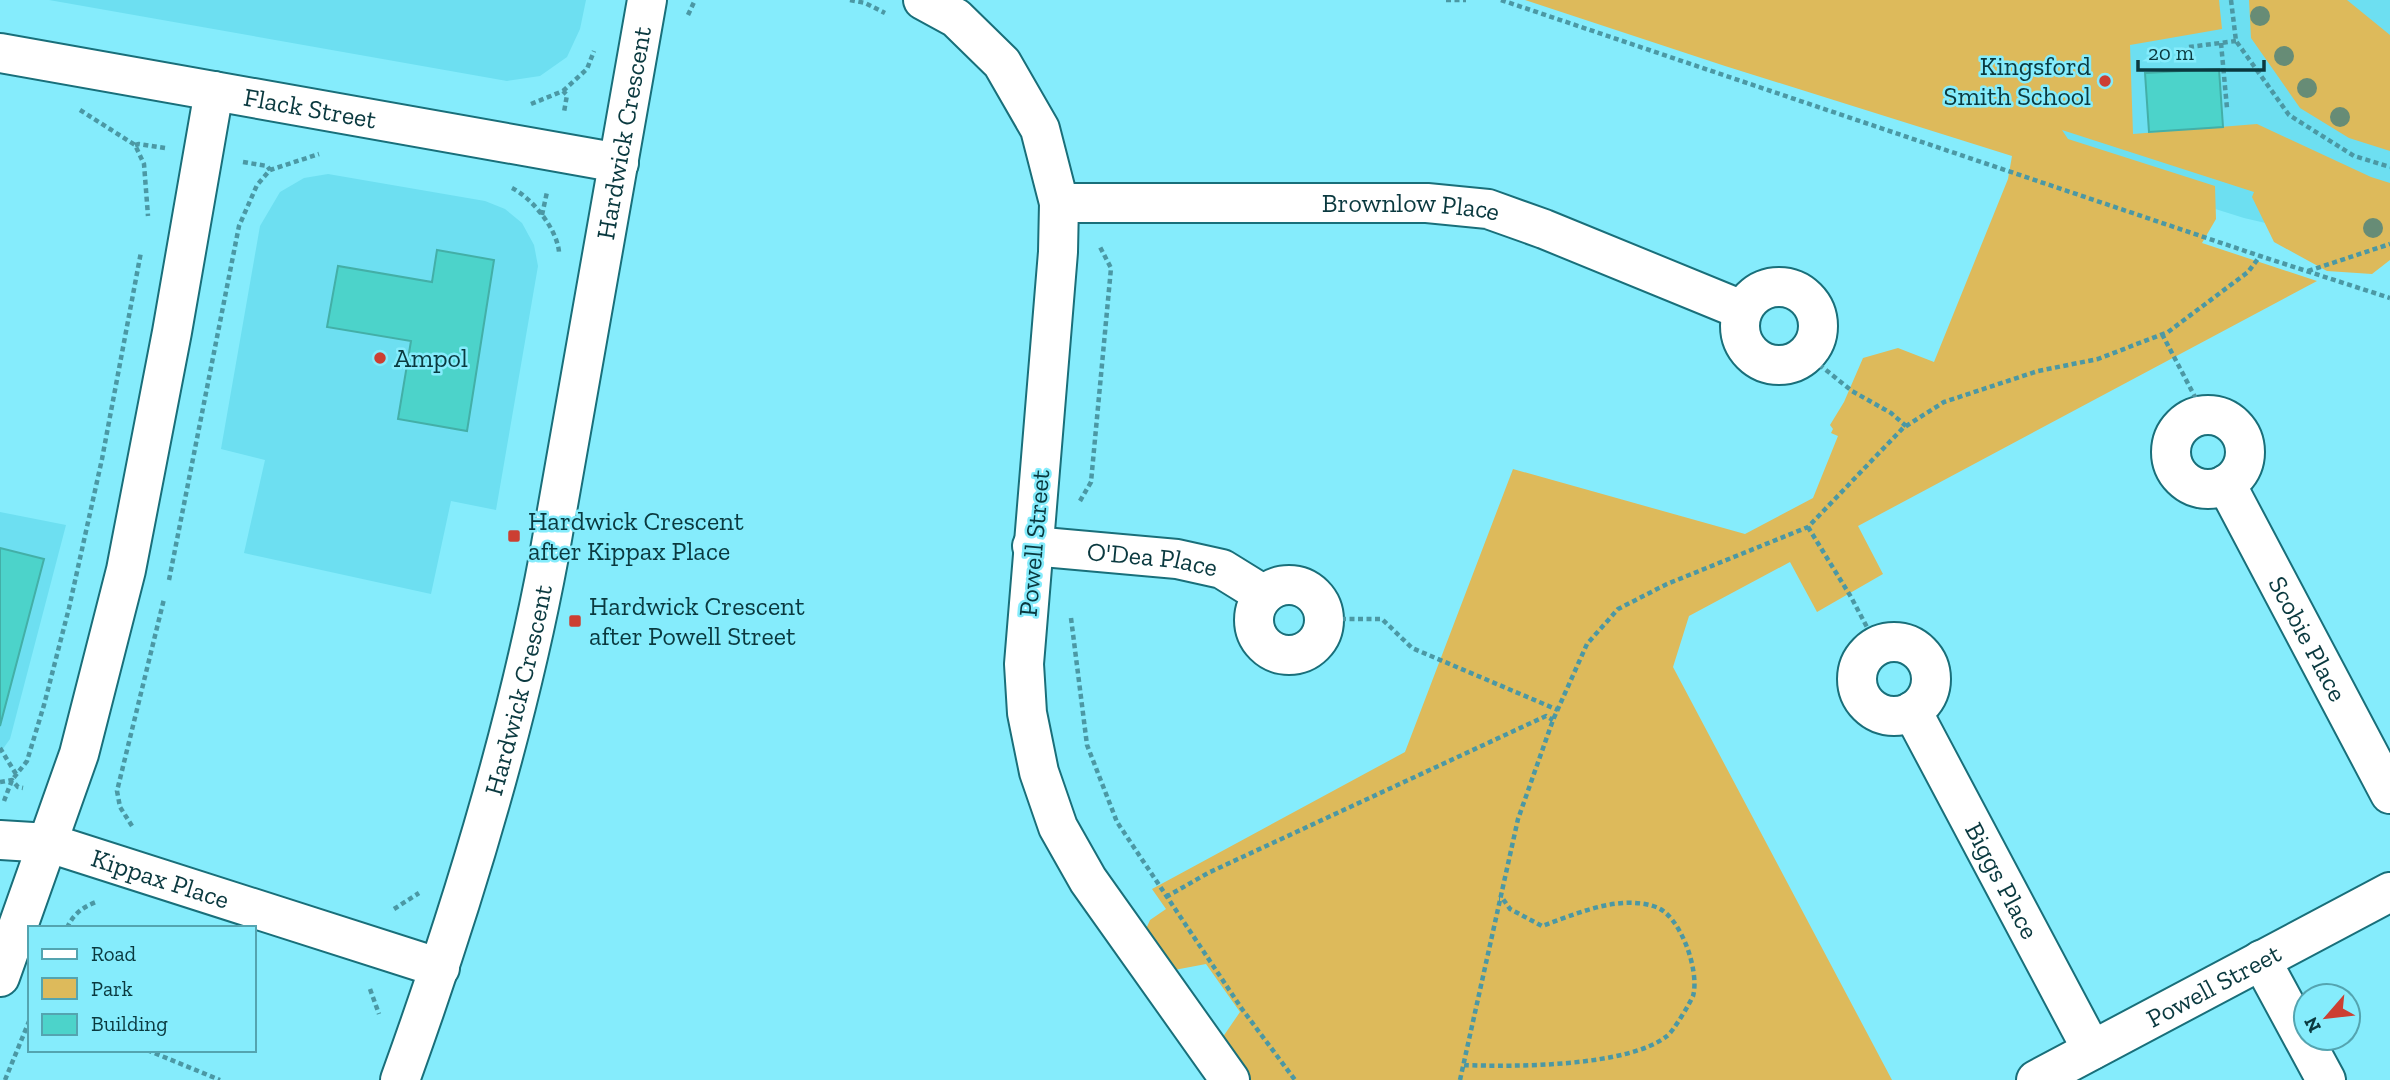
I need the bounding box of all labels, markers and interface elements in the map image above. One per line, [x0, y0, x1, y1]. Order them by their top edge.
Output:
street label: Hardwick Crescent [589, 24, 658, 242]
scale bar [2138, 28, 2264, 72]
text: 20 m [2148, 40, 2194, 65]
place label: Kingsford Smith School [1944, 50, 2091, 112]
marker: Kingsford Smith School [2097, 73, 2113, 89]
street label: Flack Street [241, 81, 379, 136]
street label: Brownlow Place [1322, 187, 1505, 228]
place label: Ampol [394, 342, 468, 374]
marker: Ampol [372, 350, 388, 366]
street label: Powell Street [1012, 468, 1056, 618]
place label: Hardwick Crescent after Kippax Place [528, 505, 744, 567]
marker: Hardwick Crescent after Kippax Place [506, 528, 522, 544]
street label: O'Dea Place [1086, 535, 1221, 584]
street label: Scobie Place [2262, 571, 2354, 707]
street label: Hardwick Crescent [477, 581, 559, 799]
place label: Hardwick Crescent after Powell Street [589, 590, 805, 652]
marker: Hardwick Crescent after Powell Street [567, 613, 583, 629]
street label: Biggs Place [1958, 817, 2046, 944]
street label: Kippax Place [87, 842, 233, 916]
legend [28, 926, 256, 1052]
street label: Powell Street [2141, 937, 2287, 1034]
text: Road [91, 941, 137, 966]
text: Park [91, 976, 133, 1001]
north arrow [2292, 982, 2362, 1052]
text: Building [91, 1011, 168, 1036]
text: N [2299, 1013, 2326, 1037]

